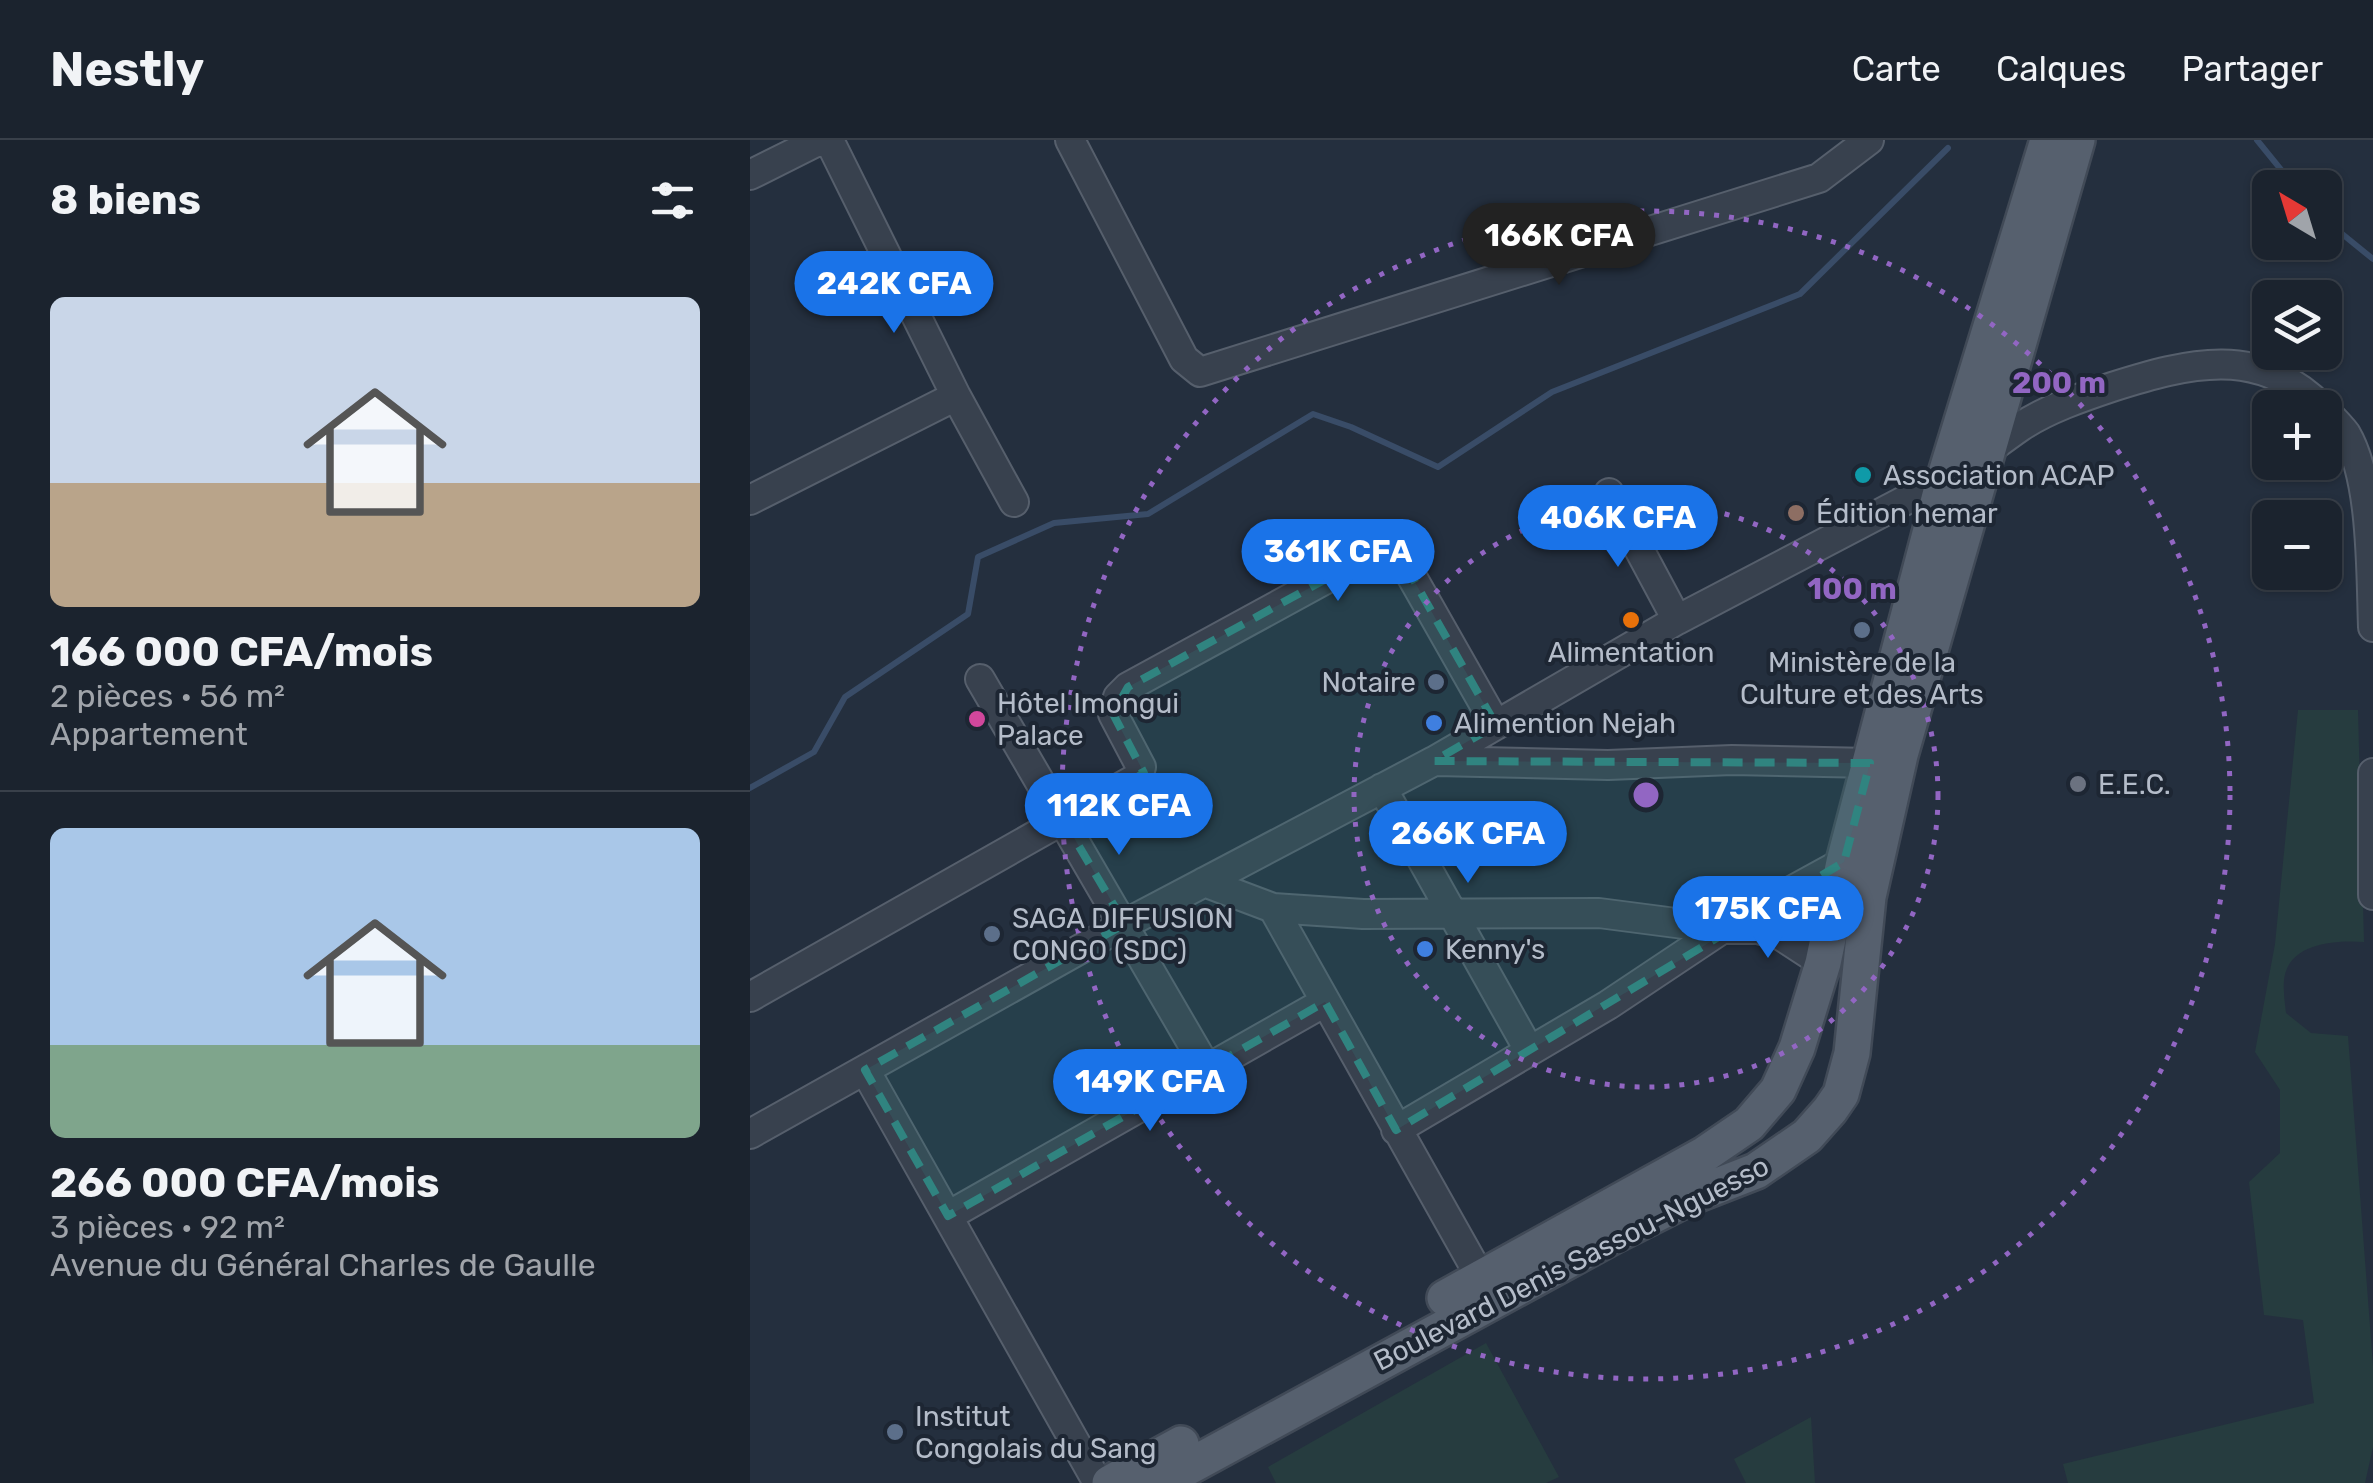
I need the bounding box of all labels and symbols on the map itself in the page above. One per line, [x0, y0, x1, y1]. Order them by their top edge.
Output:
north arrow [2252, 170, 2342, 260]
pin: 166K CFA [1456, 203, 1662, 288]
pin: 242K CFA [791, 251, 997, 336]
text: 200 m [2012, 365, 2106, 401]
place label: Association ACAP [1883, 459, 2114, 492]
marker: Association ACAP [1852, 464, 1874, 486]
pin: 406K CFA [1515, 485, 1721, 570]
place label: Édition hemar [1816, 497, 1998, 530]
marker: Édition hemar [1785, 502, 1807, 524]
pin: 361K CFA [1235, 519, 1441, 604]
text: 100 m [1807, 571, 1897, 607]
marker: Alimentation [1620, 609, 1642, 631]
marker: Ministère de la Culture et des Arts [1851, 619, 1873, 641]
place label: Alimentation [1548, 636, 1714, 669]
place label: Ministère de la Culture et des Arts [1740, 646, 1984, 711]
place label: Notaire [1321, 666, 1416, 699]
marker: Notaire [1425, 671, 1447, 693]
place label: Hôtel Imongui Palace [997, 687, 1179, 752]
place label: Alimention Nejah [1454, 707, 1676, 740]
marker: Hôtel Imongui Palace [966, 708, 988, 730]
marker: Alimention Nejah [1423, 712, 1445, 734]
place label: E.E.C. [2098, 768, 2171, 801]
pin: 112K CFA [1016, 773, 1222, 858]
marker: E.E.C. [2067, 773, 2089, 795]
centre of rings [1628, 777, 1664, 813]
pin: 266K CFA [1365, 801, 1571, 886]
pin: 175K CFA [1665, 876, 1871, 961]
place label: SAGA DIFFUSION CONGO (SDC) [1012, 902, 1234, 967]
marker: SAGA DIFFUSION CONGO (SDC) [981, 923, 1003, 945]
place label: Kenny's [1445, 933, 1545, 966]
marker: Kenny's [1414, 938, 1436, 960]
pin: 149K CFA [1047, 1049, 1253, 1134]
street label: Boulevard Denis Sassou-Nguesso [1368, 1149, 1774, 1378]
place label: Institut Congolais du Sang [915, 1400, 1157, 1465]
marker: Institut Congolais du Sang [884, 1421, 906, 1443]

